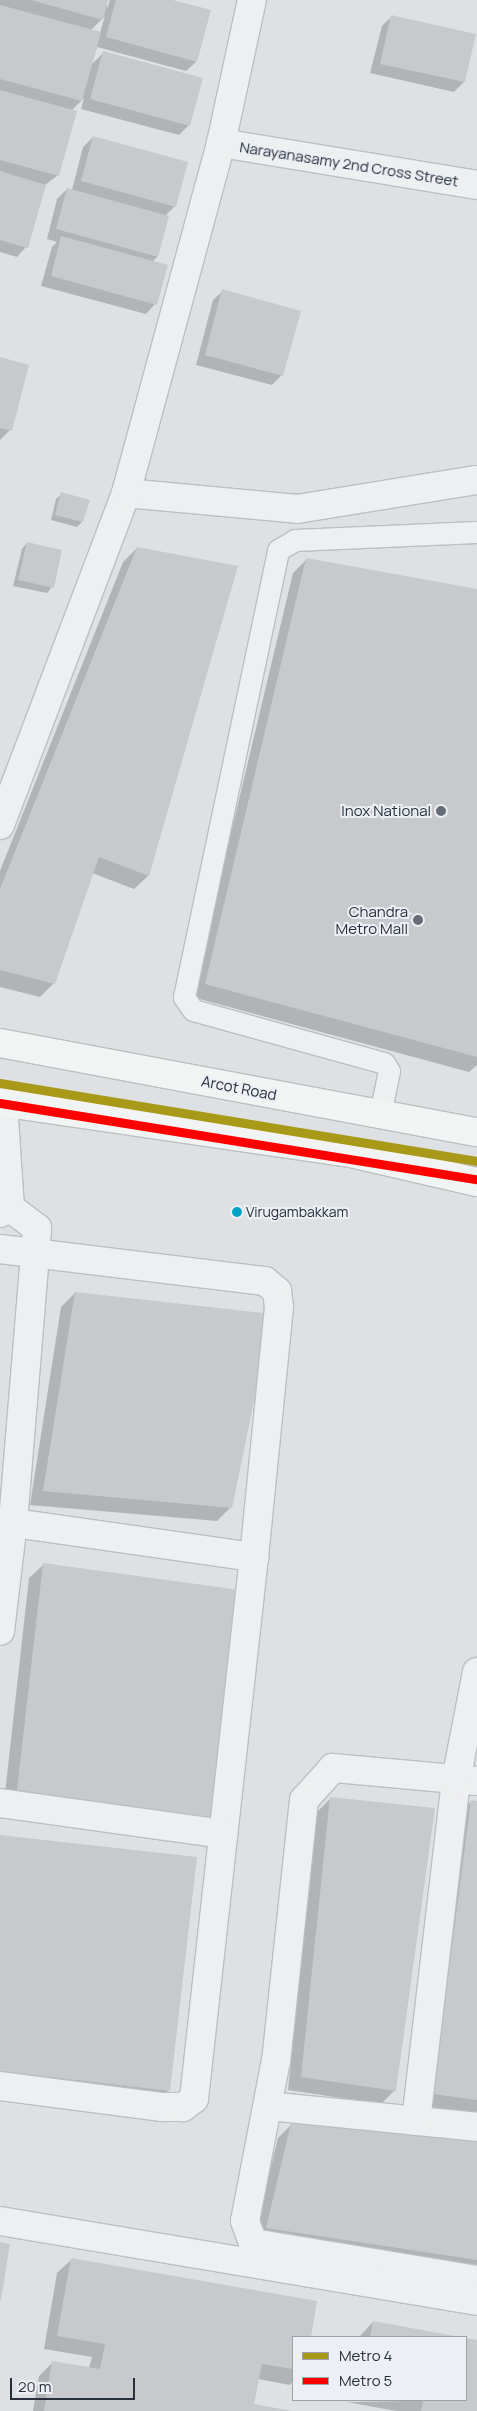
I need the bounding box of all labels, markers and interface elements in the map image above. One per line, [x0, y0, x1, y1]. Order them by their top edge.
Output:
street label: Narayanasamy 2nd Cross Street [238, 138, 460, 190]
place label: Inox National [341, 802, 431, 820]
marker: Inox National [435, 805, 447, 817]
place label: Chandra Metro Mall [336, 902, 408, 937]
marker: Chandra Metro Mall [412, 914, 424, 926]
street label: Arcot Road [200, 1072, 278, 1104]
place label: Virugambakkam [246, 1204, 348, 1220]
marker: Virugambakkam [232, 1207, 242, 1217]
legend [292, 2336, 467, 2401]
text: Metro 4 [339, 2345, 392, 2366]
scale bar [12, 2368, 138, 2400]
text: Metro 5 [339, 2370, 392, 2391]
text: 20 m [18, 2376, 51, 2397]

